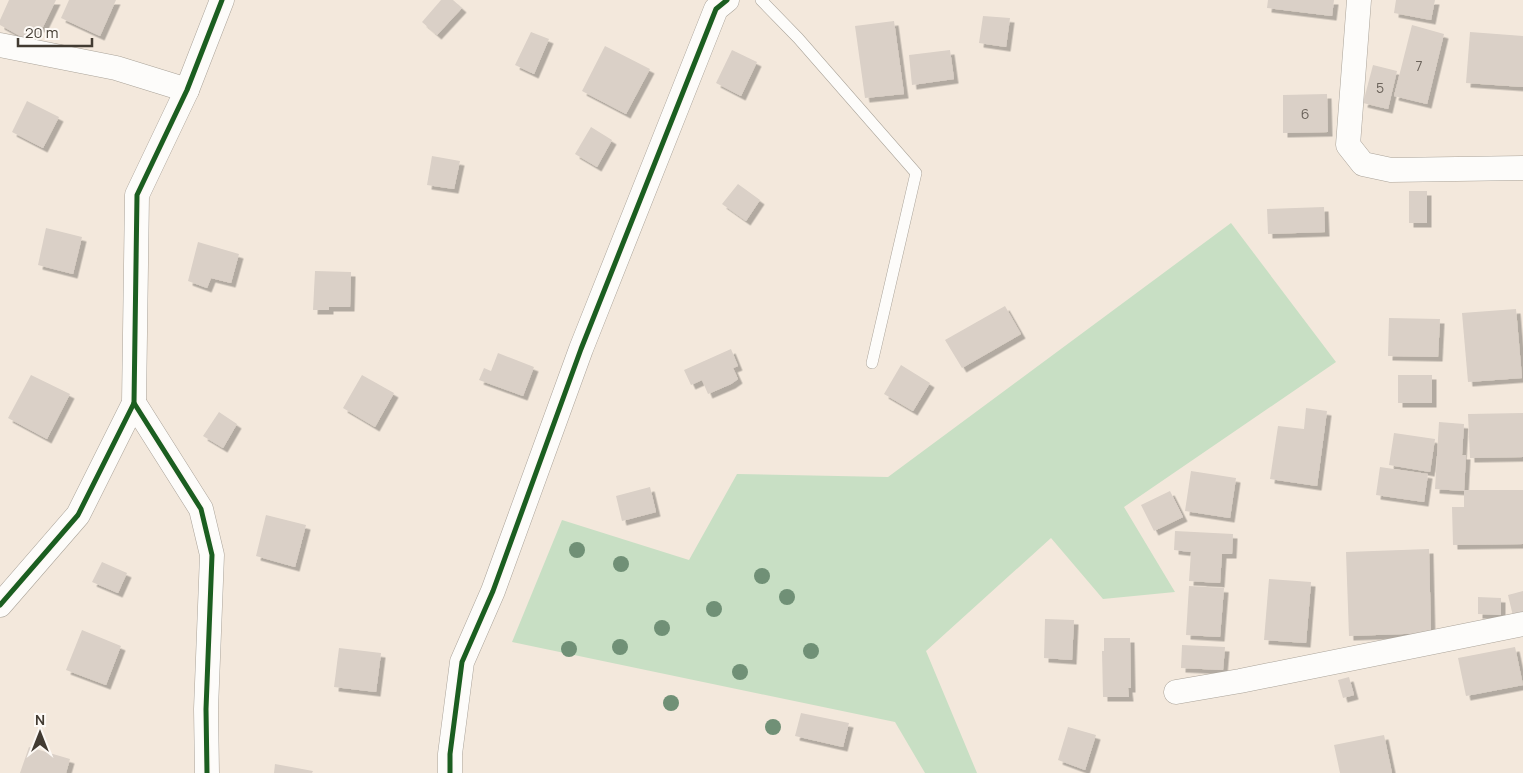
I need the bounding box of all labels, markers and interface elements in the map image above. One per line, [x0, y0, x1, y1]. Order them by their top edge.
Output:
scale bar [18, 15, 91, 47]
text: 20 m [25, 22, 58, 43]
house number: 7 [1415, 56, 1423, 75]
house number: 5 [1376, 78, 1384, 97]
house number: 6 [1301, 104, 1309, 123]
north arrow [15, 708, 65, 758]
text: N [35, 710, 45, 729]

